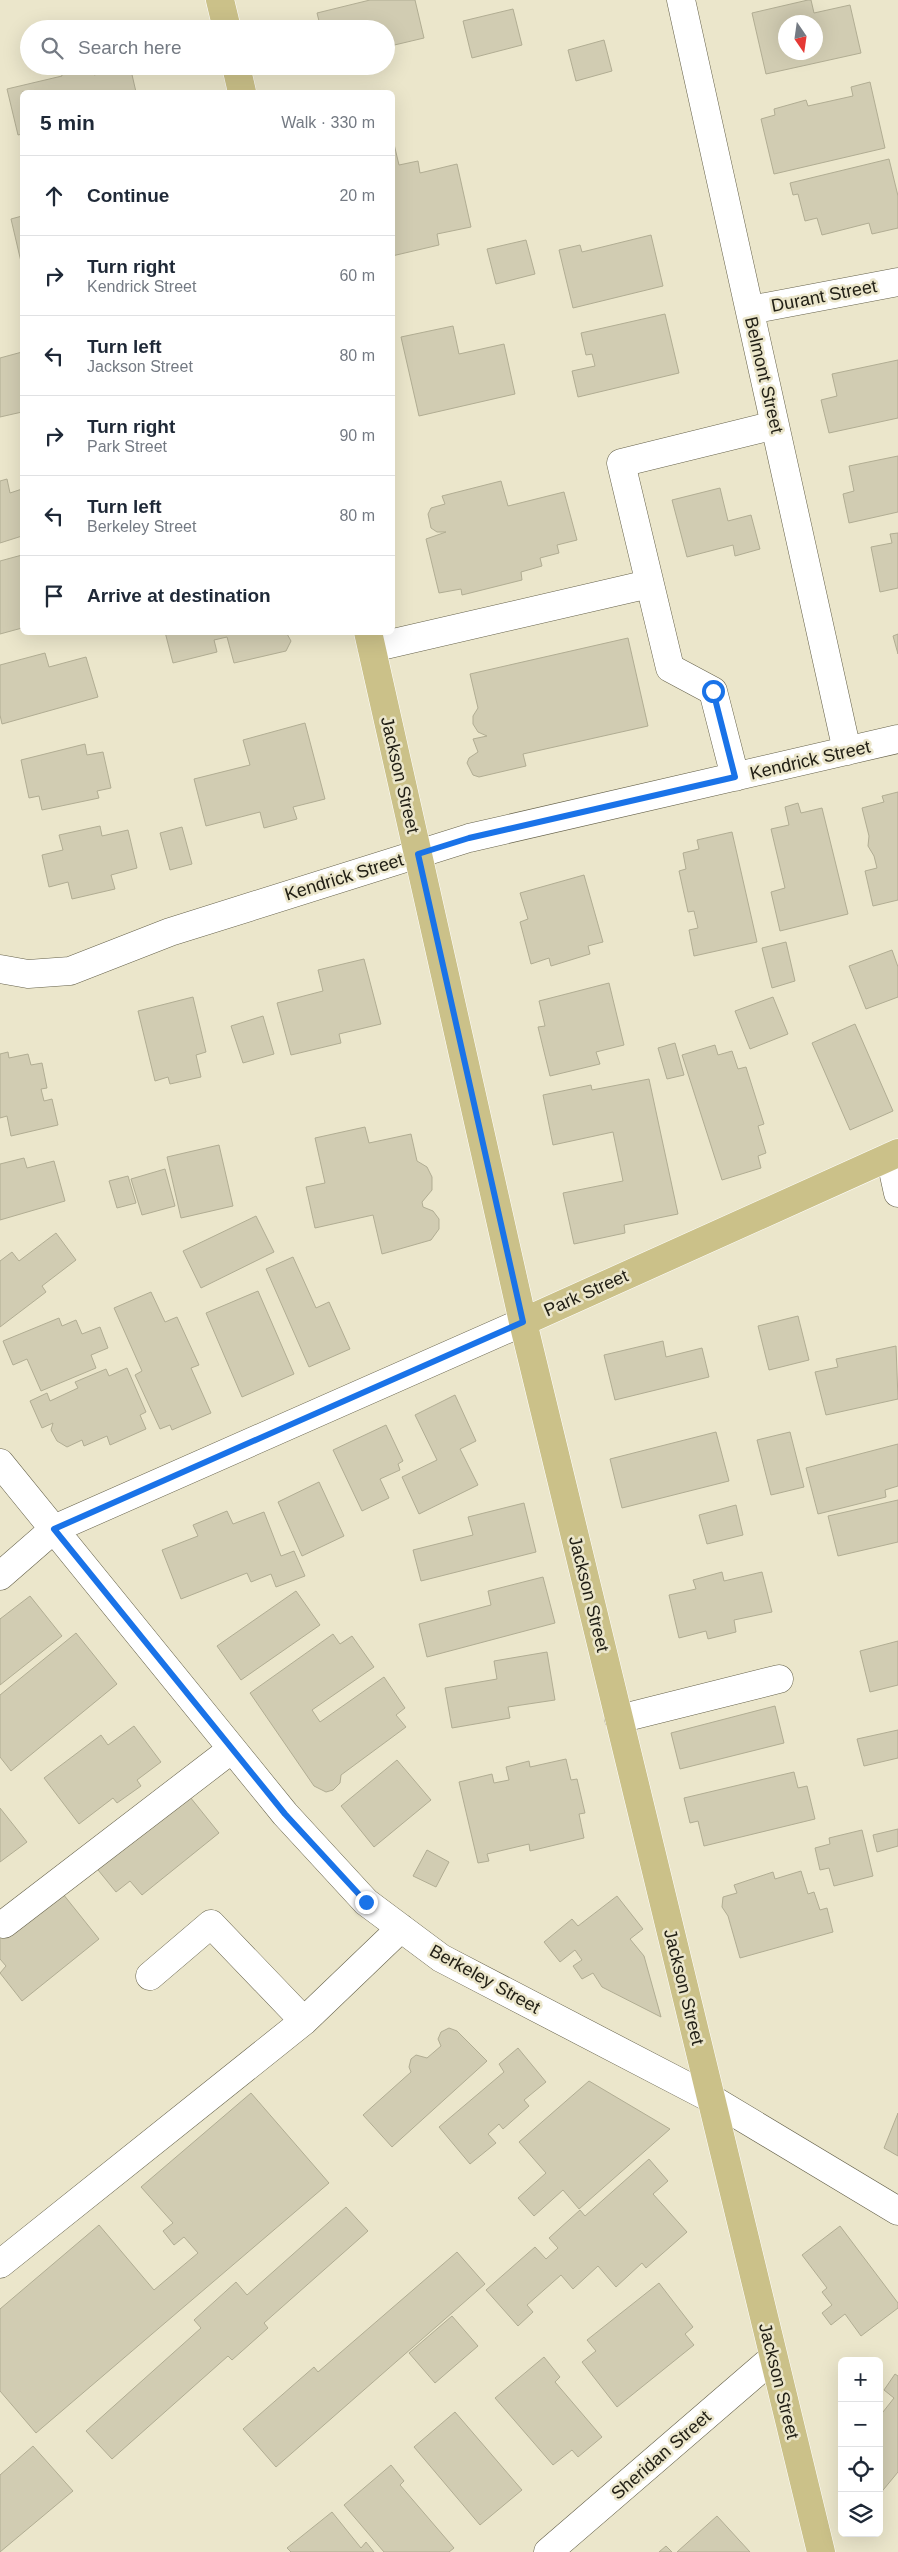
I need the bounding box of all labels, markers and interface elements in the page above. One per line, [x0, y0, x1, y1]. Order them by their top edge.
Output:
north arrow [778, 15, 823, 60]
search box [20, 20, 395, 75]
icon: search [38, 34, 66, 62]
text: Search here [78, 37, 182, 58]
text: 5 min [40, 111, 95, 134]
text: Walk · 330 m [281, 114, 375, 131]
icon: ahead [40, 182, 68, 210]
text: Continue [87, 185, 169, 206]
text: 20 m [339, 187, 375, 204]
text: Turn right [87, 256, 175, 277]
icon: right [40, 262, 68, 290]
text: 60 m [339, 267, 375, 284]
street label: Durant Street [770, 276, 878, 316]
text: Kendrick Street [87, 278, 196, 295]
street label: Belmont Street [741, 315, 787, 435]
text: Turn left [87, 336, 162, 357]
icon: left [40, 342, 68, 370]
text: 80 m [339, 347, 375, 364]
text: Jackson Street [87, 358, 193, 375]
text: Turn right [87, 416, 175, 437]
icon: right [40, 422, 68, 450]
text: 90 m [339, 427, 375, 444]
text: Park Street [87, 438, 167, 455]
text: Turn left [87, 496, 162, 517]
icon: left [40, 502, 68, 530]
text: 80 m [339, 507, 375, 524]
text: Berkeley Street [87, 518, 196, 535]
icon: arrive [40, 582, 68, 610]
text: Arrive at destination [87, 585, 271, 606]
route start [702, 680, 725, 703]
street label: Jackson Street [377, 715, 423, 835]
street label: Kendrick Street [748, 736, 872, 784]
street label: Kendrick Street [282, 849, 406, 905]
street label: Park Street [541, 1266, 631, 1320]
street label: Jackson Street [565, 1534, 613, 1654]
route end [355, 1891, 378, 1914]
street label: Jackson Street [660, 1927, 708, 2047]
street label: Berkeley Street [426, 1940, 544, 2018]
street label: Jackson Street [755, 2321, 803, 2441]
map controls [838, 2357, 883, 2537]
button: + [838, 2357, 883, 2402]
button: − [838, 2402, 883, 2447]
street label: Sheridan Street [607, 2406, 715, 2504]
button: locate [838, 2447, 883, 2492]
button: layers [838, 2492, 883, 2537]

